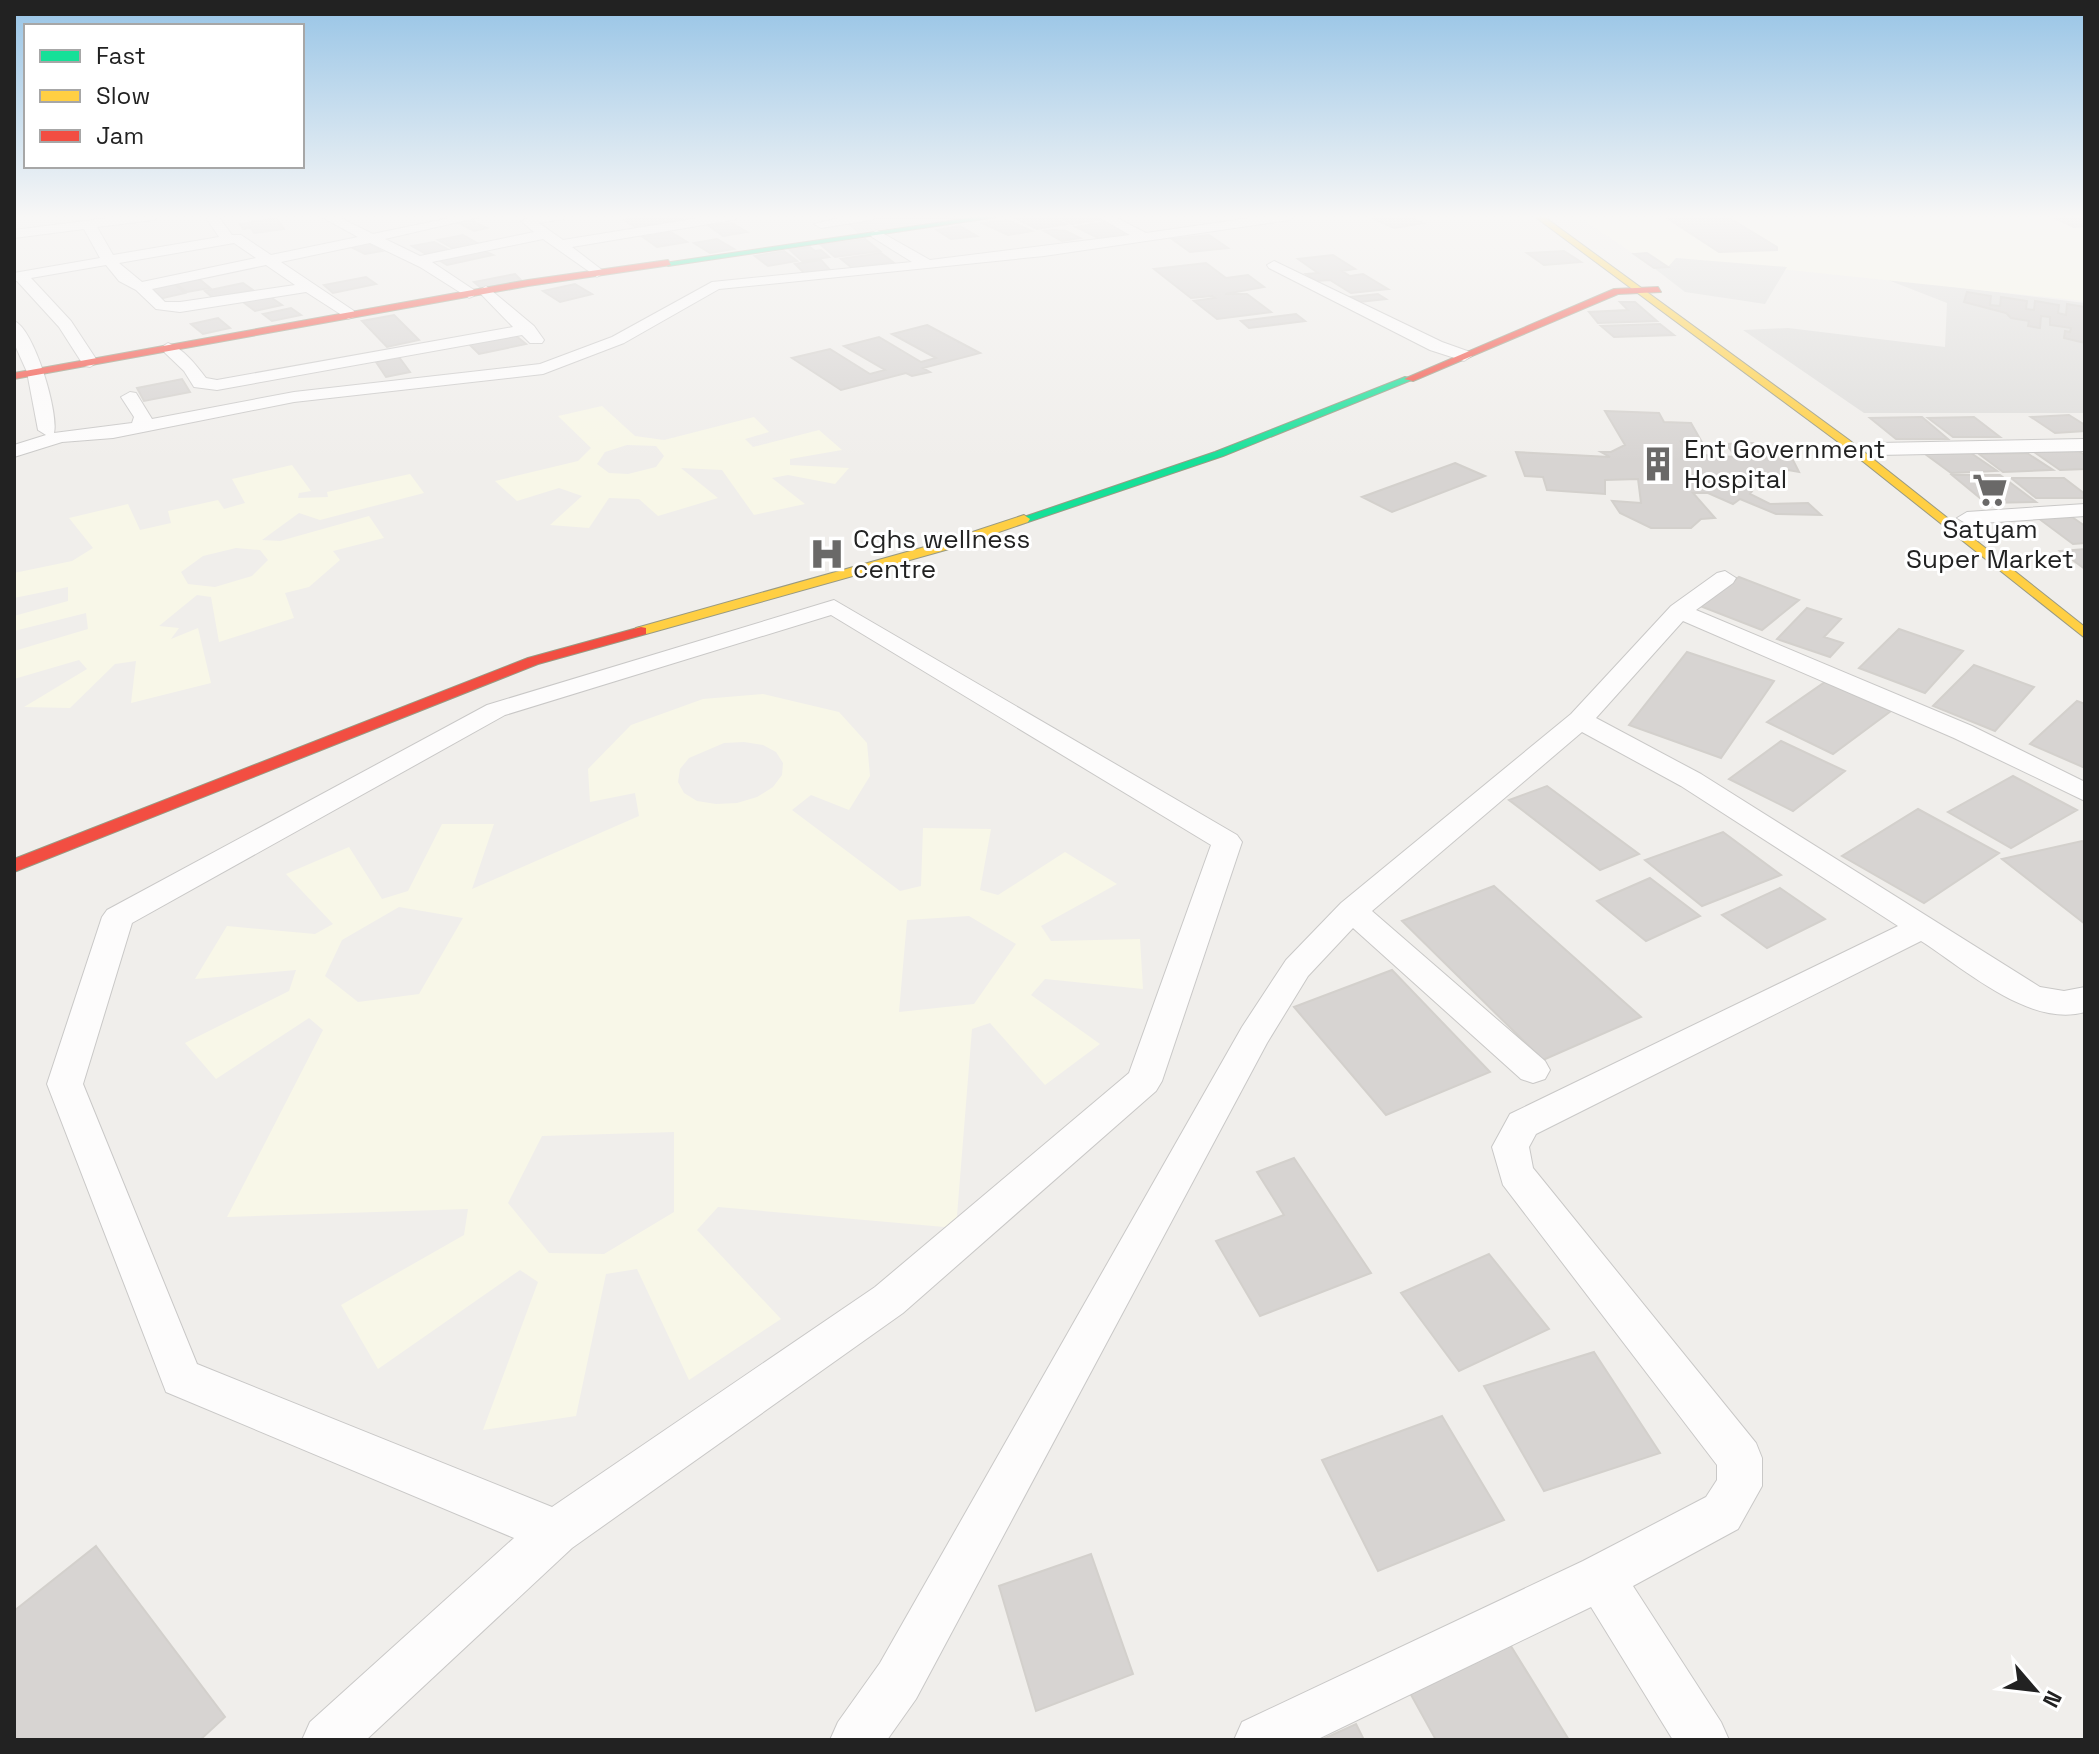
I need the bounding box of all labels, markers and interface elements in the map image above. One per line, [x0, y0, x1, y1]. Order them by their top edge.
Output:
legend [24, 24, 304, 168]
text: Fast [96, 40, 146, 71]
text: Slow [96, 80, 150, 111]
text: Jam [96, 120, 144, 151]
place label: Ent Government Hospital [1684, 432, 1885, 496]
building icon: Ent Government Hospital [1639, 445, 1677, 483]
supermarket icon: Satyam Super Market [1971, 471, 2009, 509]
place label: Satyam Super Market [1906, 512, 2074, 576]
place label: Cghs wellness centre [853, 522, 1030, 586]
hospital icon: Cghs wellness centre [808, 535, 846, 573]
north arrow [1995, 1650, 2075, 1730]
text: N [2037, 1686, 2068, 1712]

